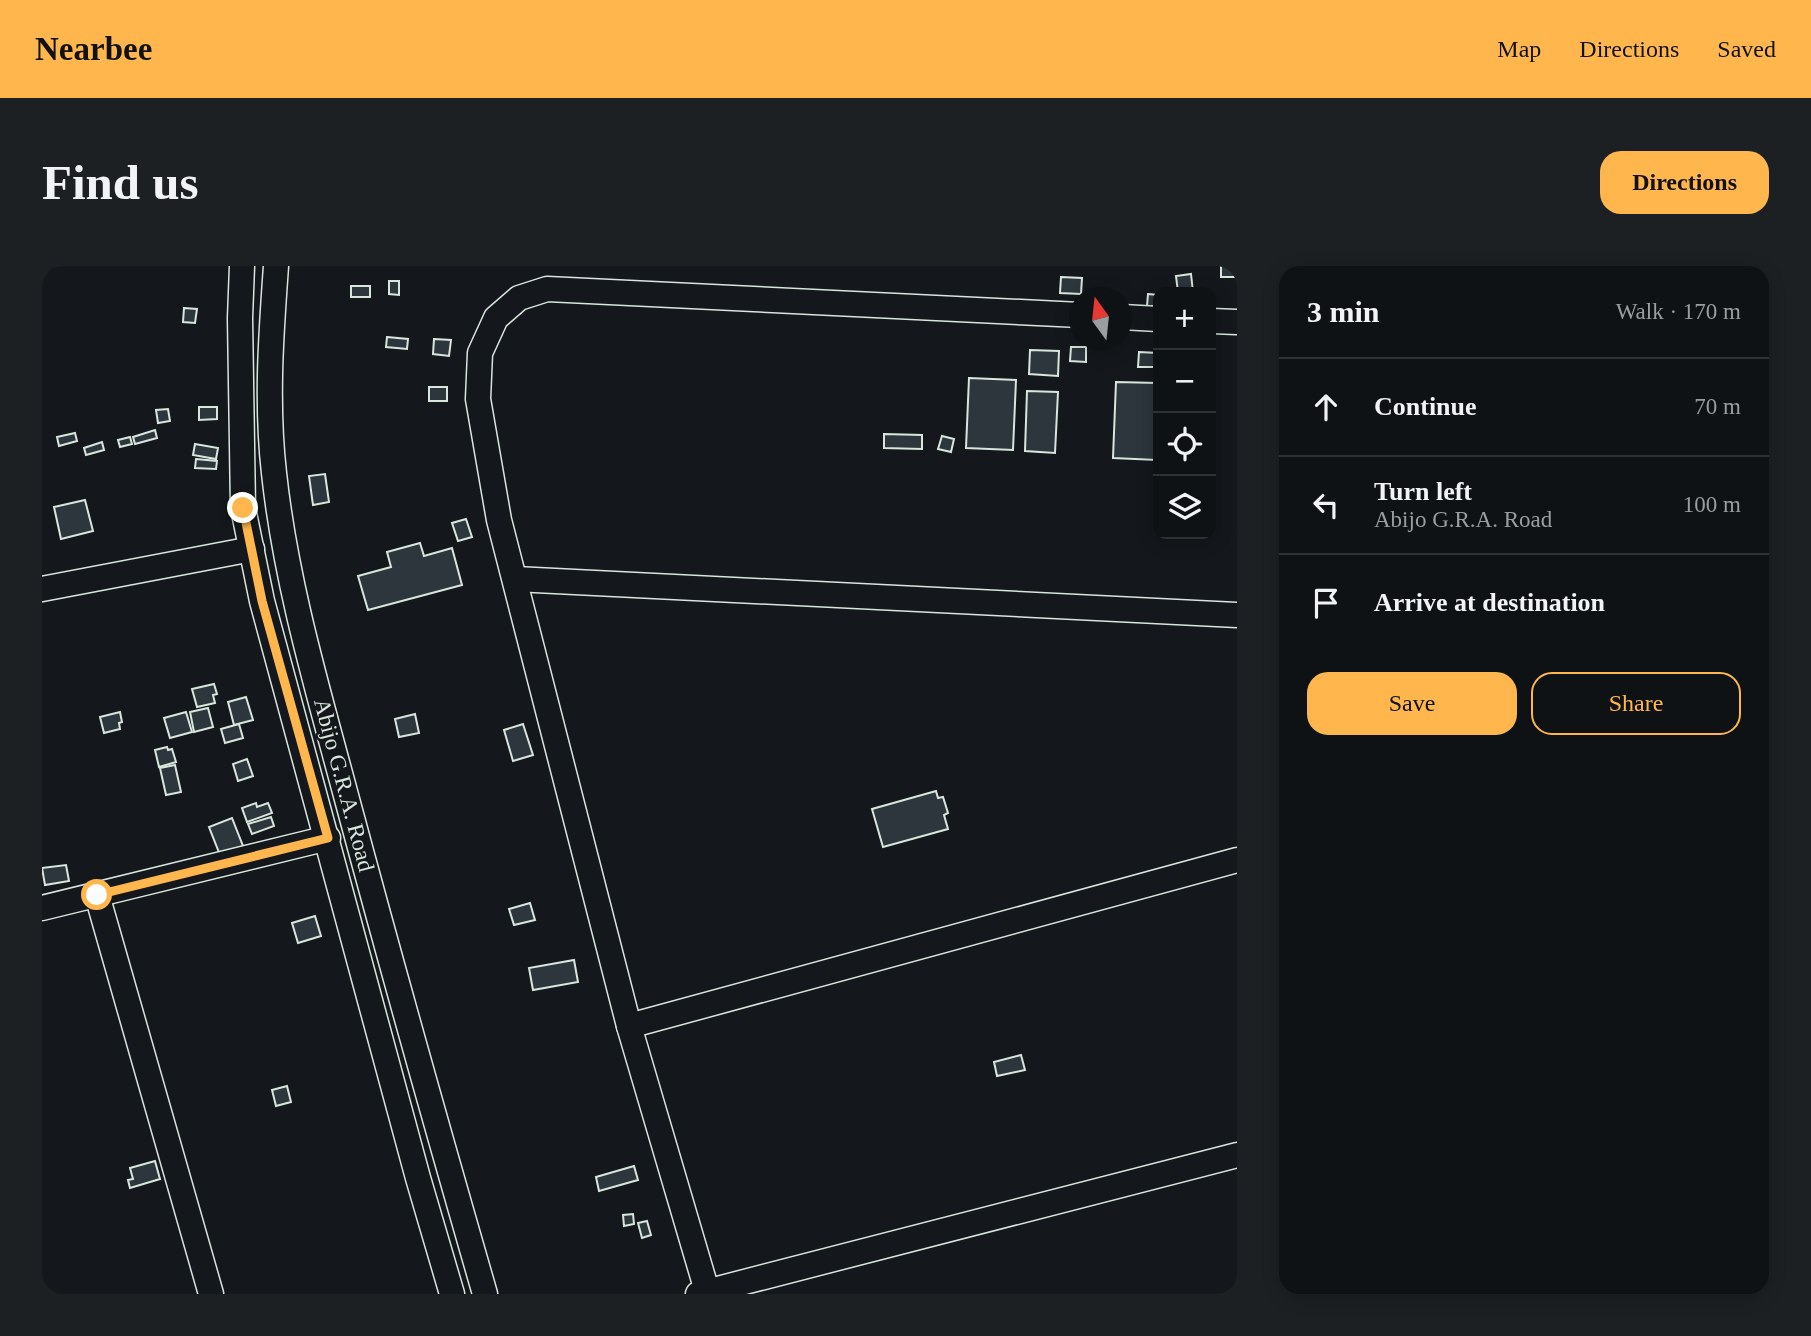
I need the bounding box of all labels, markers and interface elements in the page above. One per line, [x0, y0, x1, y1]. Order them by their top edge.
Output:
text: Nearbee [35, 31, 152, 67]
text: Map [1497, 36, 1541, 62]
text: Directions [1579, 36, 1679, 62]
text: Saved [1717, 36, 1776, 62]
button: Directions [1600, 151, 1769, 214]
text: Find us [42, 155, 199, 210]
north arrow [1069, 287, 1132, 350]
map controls [1153, 287, 1216, 539]
button: + [1153, 287, 1216, 350]
text: 3 min [1307, 295, 1380, 328]
text: Walk · 170 m [1616, 299, 1741, 324]
button: − [1153, 350, 1216, 413]
icon: ahead [1307, 388, 1345, 426]
text: Continue [1374, 392, 1477, 421]
text: 70 m [1694, 394, 1741, 419]
button: locate [1153, 413, 1216, 476]
button: layers [1153, 476, 1216, 539]
text: Turn left [1374, 477, 1472, 506]
icon: left [1307, 486, 1345, 524]
route end [227, 492, 258, 523]
text: 100 m [1683, 492, 1741, 517]
text: Abijo G.R.A. Road [1374, 507, 1552, 532]
icon: arrive [1307, 584, 1345, 622]
text: Arrive at destination [1374, 588, 1605, 617]
button: Save [1307, 672, 1517, 735]
button: Share [1531, 672, 1741, 735]
street label: Abijo G.R.A. Road [309, 696, 379, 875]
route start [81, 879, 112, 910]

